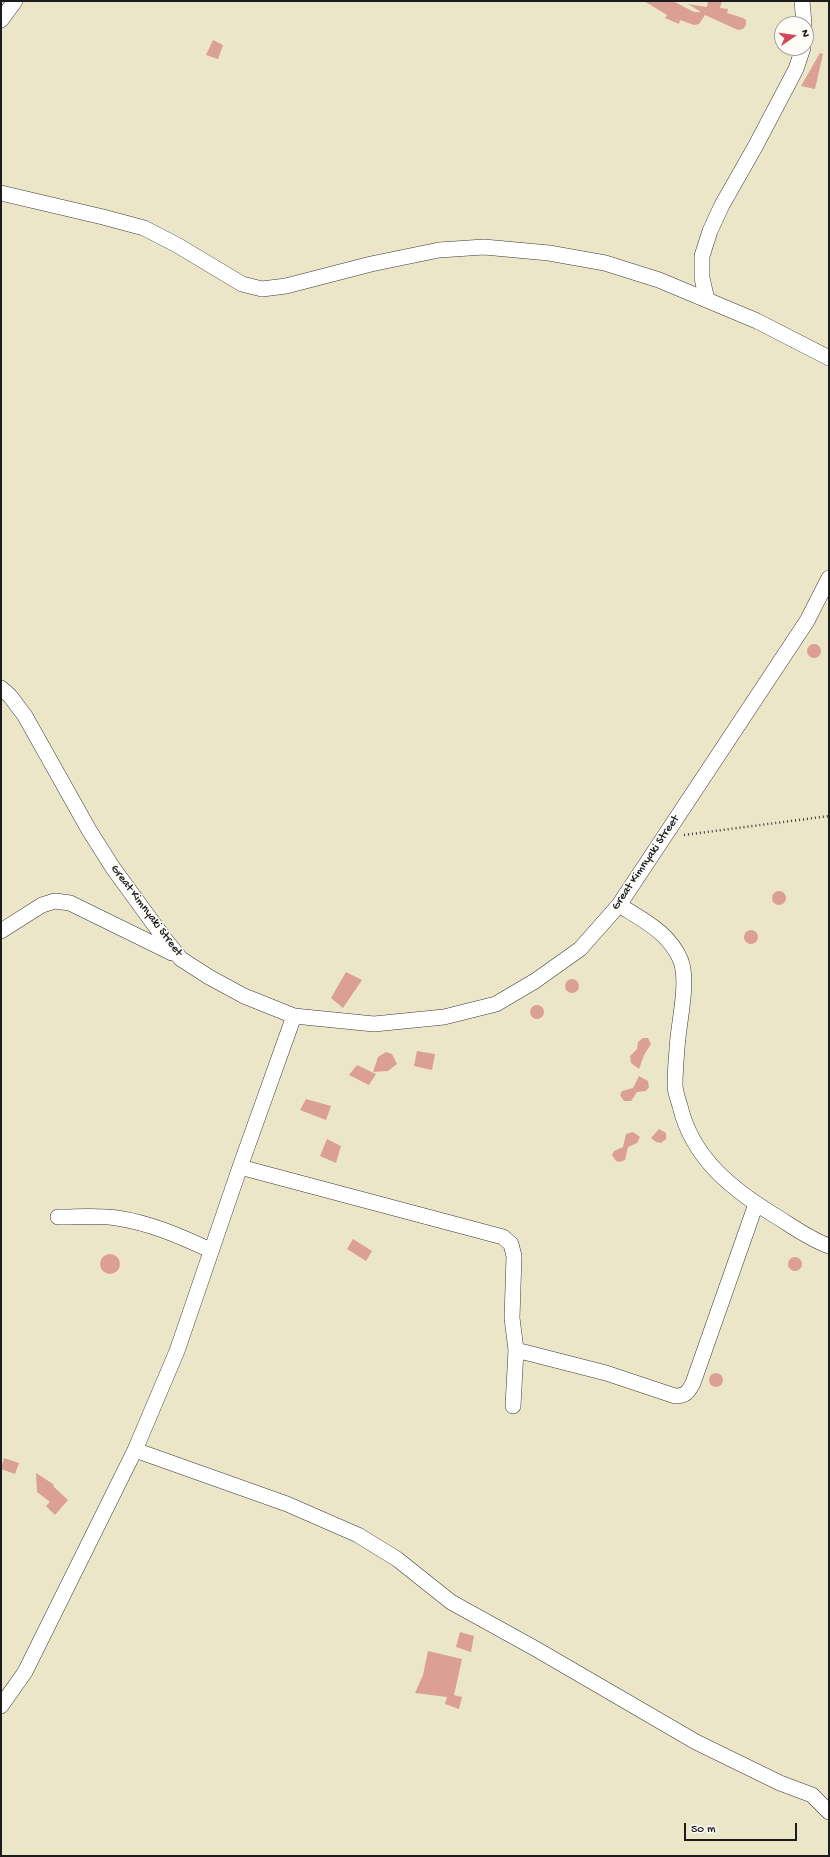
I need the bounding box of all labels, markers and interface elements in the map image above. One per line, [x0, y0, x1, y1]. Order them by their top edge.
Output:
north arrow [774, 16, 814, 56]
text: N [798, 29, 811, 38]
street label: Great Kimnyaki Street [609, 813, 683, 913]
street label: Great Kimnyaki Street [107, 862, 185, 960]
scale bar [686, 1815, 799, 1841]
text: 50 m [691, 1823, 716, 1837]

